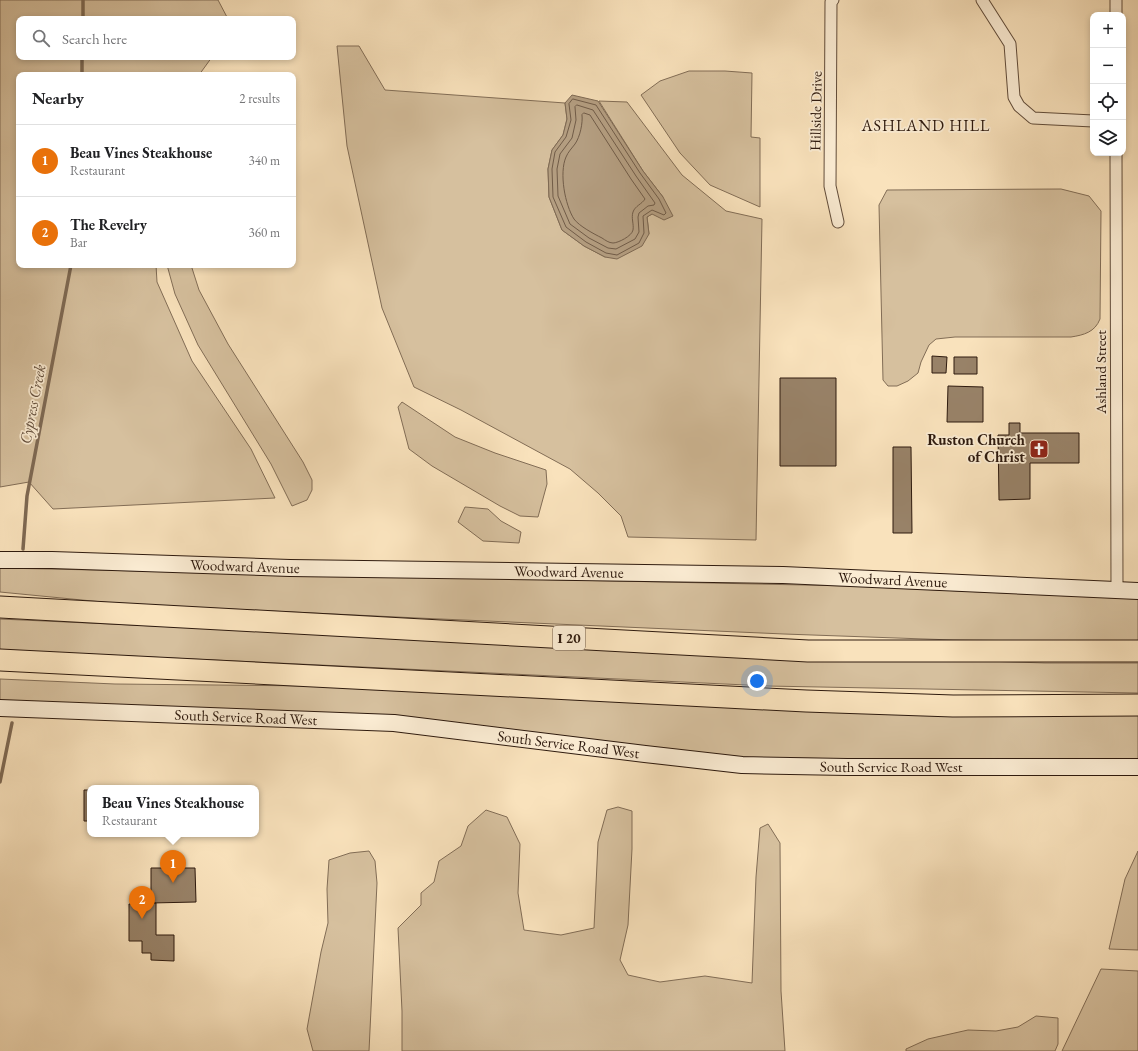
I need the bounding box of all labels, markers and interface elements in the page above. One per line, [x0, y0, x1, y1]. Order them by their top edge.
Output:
map controls [1090, 12, 1126, 156]
button: + [1090, 12, 1126, 48]
search box [16, 16, 296, 60]
icon: search [30, 27, 52, 49]
text: Search here [62, 29, 127, 48]
button: − [1090, 48, 1126, 84]
street label: Hillside Drive [805, 71, 826, 151]
button: locate [1090, 84, 1126, 120]
text: Nearby [32, 87, 84, 109]
text: 2 results [239, 90, 280, 107]
district label: ASHLAND HILL [861, 115, 990, 136]
button: layers [1090, 120, 1126, 156]
text: Beau Vines Steakhouse [70, 143, 212, 162]
text: 1 [42, 152, 48, 169]
text: 340 m [249, 152, 280, 169]
text: Restaurant [70, 162, 125, 179]
text: The Revelry [70, 215, 147, 234]
text: 2 [42, 224, 48, 241]
text: 360 m [249, 224, 280, 241]
text: Bar [70, 234, 87, 251]
street label: Ashland Street [1091, 330, 1110, 415]
water label: Cypress Creek [14, 362, 51, 446]
place label: Ruston Church of Christ [927, 430, 1026, 466]
church icon: Ruston Church of Christ [1028, 438, 1050, 460]
street label: Woodward Avenue [190, 555, 300, 577]
street label: Woodward Avenue [514, 561, 624, 582]
street label: Woodward Avenue [838, 567, 948, 591]
road number: I 20 [553, 626, 585, 650]
your location [747, 671, 767, 691]
street label: South Service Road West [174, 705, 318, 729]
street label: South Service Road West [496, 726, 641, 762]
street label: South Service Road West [820, 756, 963, 776]
popup [87, 785, 259, 837]
text: Beau Vines Steakhouse [102, 793, 244, 812]
text: Restaurant [102, 812, 157, 829]
pin: 1 [160, 850, 186, 883]
pin: 2 [129, 886, 155, 919]

